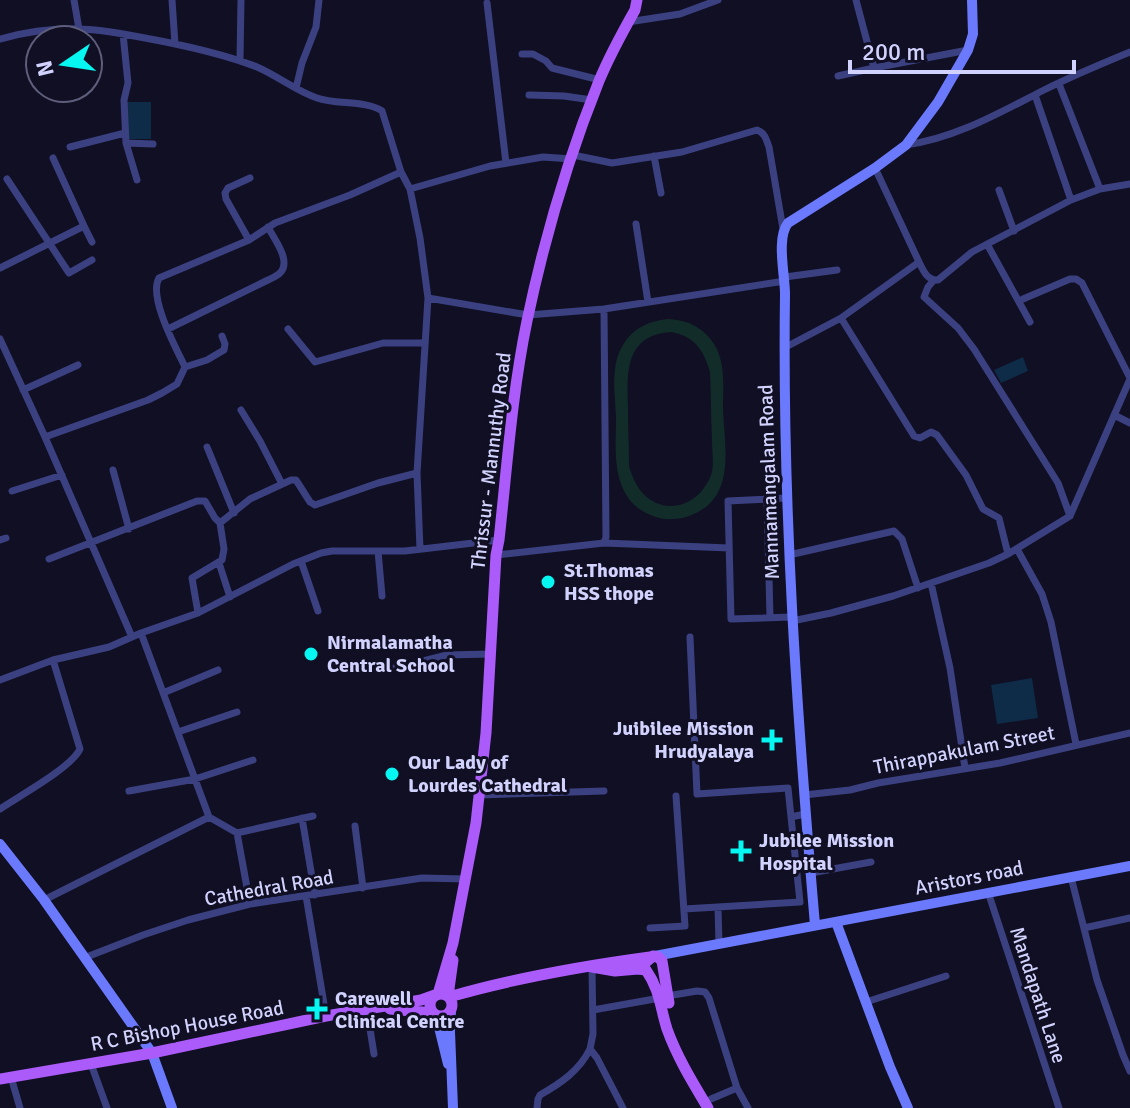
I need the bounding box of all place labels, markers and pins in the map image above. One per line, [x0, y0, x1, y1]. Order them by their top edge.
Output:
place label: St.Thomas HSS thope [564, 558, 654, 606]
marker: St.Thomas HSS thope [539, 573, 557, 591]
place label: Nirmalamatha Central School [327, 630, 455, 678]
marker: Nirmalamatha Central School [302, 645, 320, 663]
place label: Juibilee Mission Hrudyalaya [613, 716, 754, 764]
marker: Juibilee Mission Hrudyalaya [761, 729, 783, 751]
place label: Our Lady of Lourdes Cathedral [408, 750, 567, 798]
marker: Our Lady of Lourdes Cathedral [383, 765, 401, 783]
place label: Jubilee Mission Hospital [759, 828, 894, 876]
marker: Jubilee Mission Hospital [730, 840, 752, 862]
place label: Carewell Clinical Centre [335, 986, 465, 1034]
marker: Carewell Clinical Centre [306, 998, 328, 1020]

